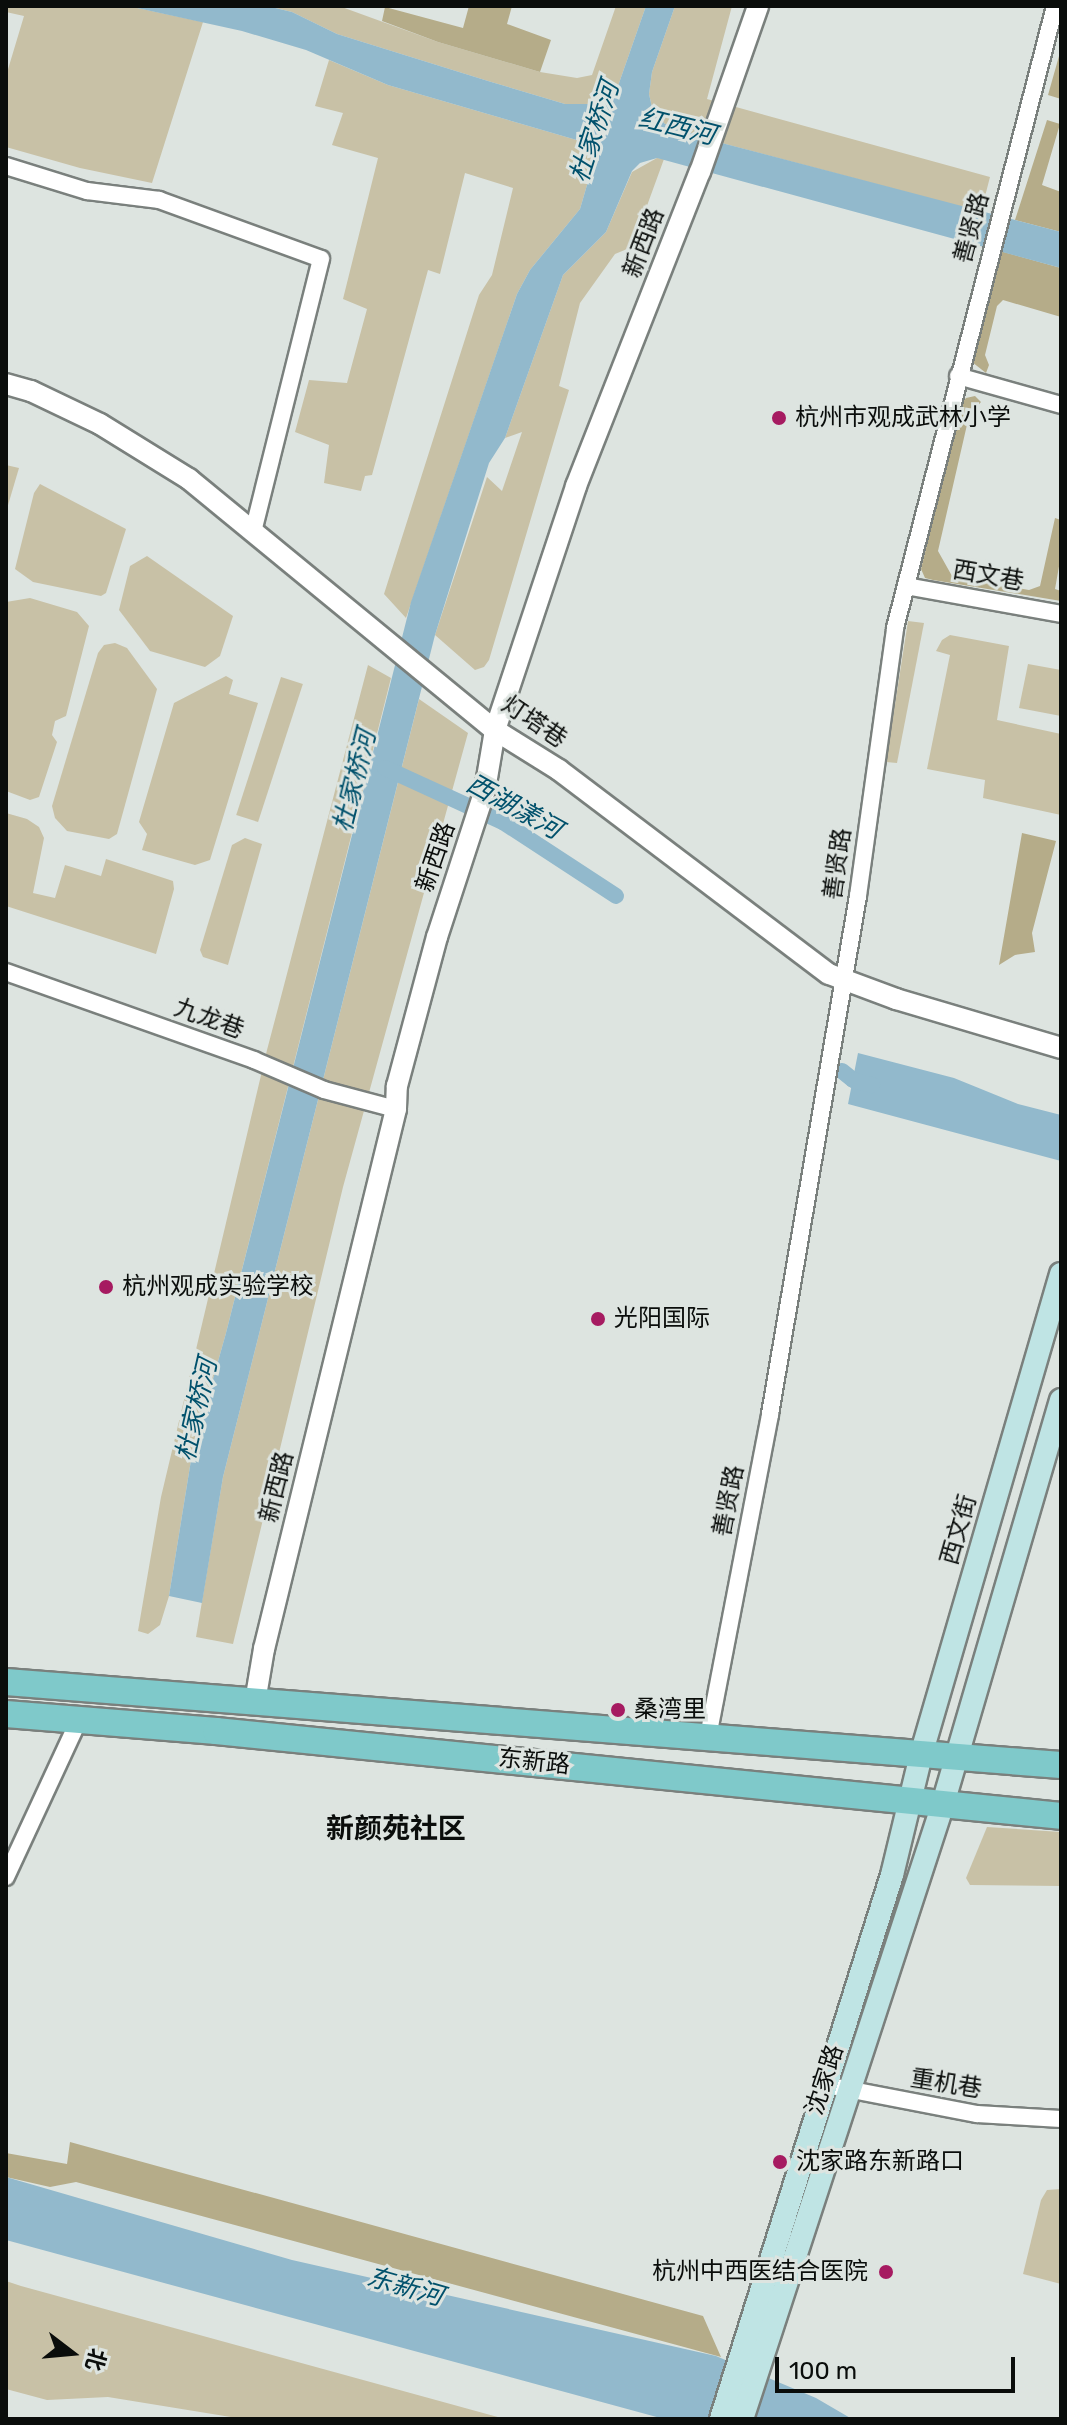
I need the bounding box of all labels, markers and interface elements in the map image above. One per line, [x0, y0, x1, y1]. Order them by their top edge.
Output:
water label: 杜家桥河 [564, 78, 626, 186]
water label: 红西河 [635, 102, 719, 152]
street label: 善贤路 [949, 189, 995, 267]
street label: 新西路 [618, 204, 670, 282]
place label: 杭州市观成武林小学 [795, 404, 1011, 432]
marker: 杭州市观成武林小学 [770, 409, 788, 427]
street label: 西文巷 [950, 556, 1026, 596]
street label: 灯塔巷 [496, 690, 572, 754]
water label: 杜家桥河 [327, 727, 383, 835]
water label: 西湖漾河 [461, 768, 567, 846]
street label: 新西路 [411, 818, 461, 896]
street label: 善贤路 [819, 826, 857, 902]
street label: 九龙巷 [170, 993, 248, 1045]
place label: 杭州观成实验学校 [122, 1273, 314, 1301]
marker: 杭州观成实验学校 [97, 1278, 115, 1296]
place label: 光阳国际 [614, 1305, 710, 1333]
marker: 光阳国际 [589, 1310, 607, 1328]
water label: 杜家桥河 [170, 1356, 224, 1464]
street label: 新西路 [254, 1449, 300, 1525]
street label: 善贤路 [708, 1463, 750, 1539]
street label: 西文街 [935, 1491, 983, 1569]
place label: 桑湾里 [634, 1696, 706, 1724]
marker: 桑湾里 [609, 1701, 627, 1719]
street label: 东新路 [497, 1744, 571, 1780]
district label: 新颜苑社区 [326, 1812, 466, 1846]
street label: 沈家路 [800, 2041, 850, 2119]
street label: 重机巷 [908, 2064, 984, 2104]
place label: 沈家路东新路口 [796, 2148, 964, 2176]
marker: 沈家路东新路口 [771, 2153, 789, 2171]
place label: 杭州中西医结合医院 [652, 2258, 868, 2286]
water label: 东新河 [363, 2261, 447, 2313]
marker: 杭州中西医结合医院 [875, 2261, 897, 2283]
north arrow [32, 2313, 112, 2393]
scale bar [779, 2341, 1019, 2391]
text: 北 [80, 2345, 112, 2374]
text: 100 m [789, 2357, 857, 2385]

